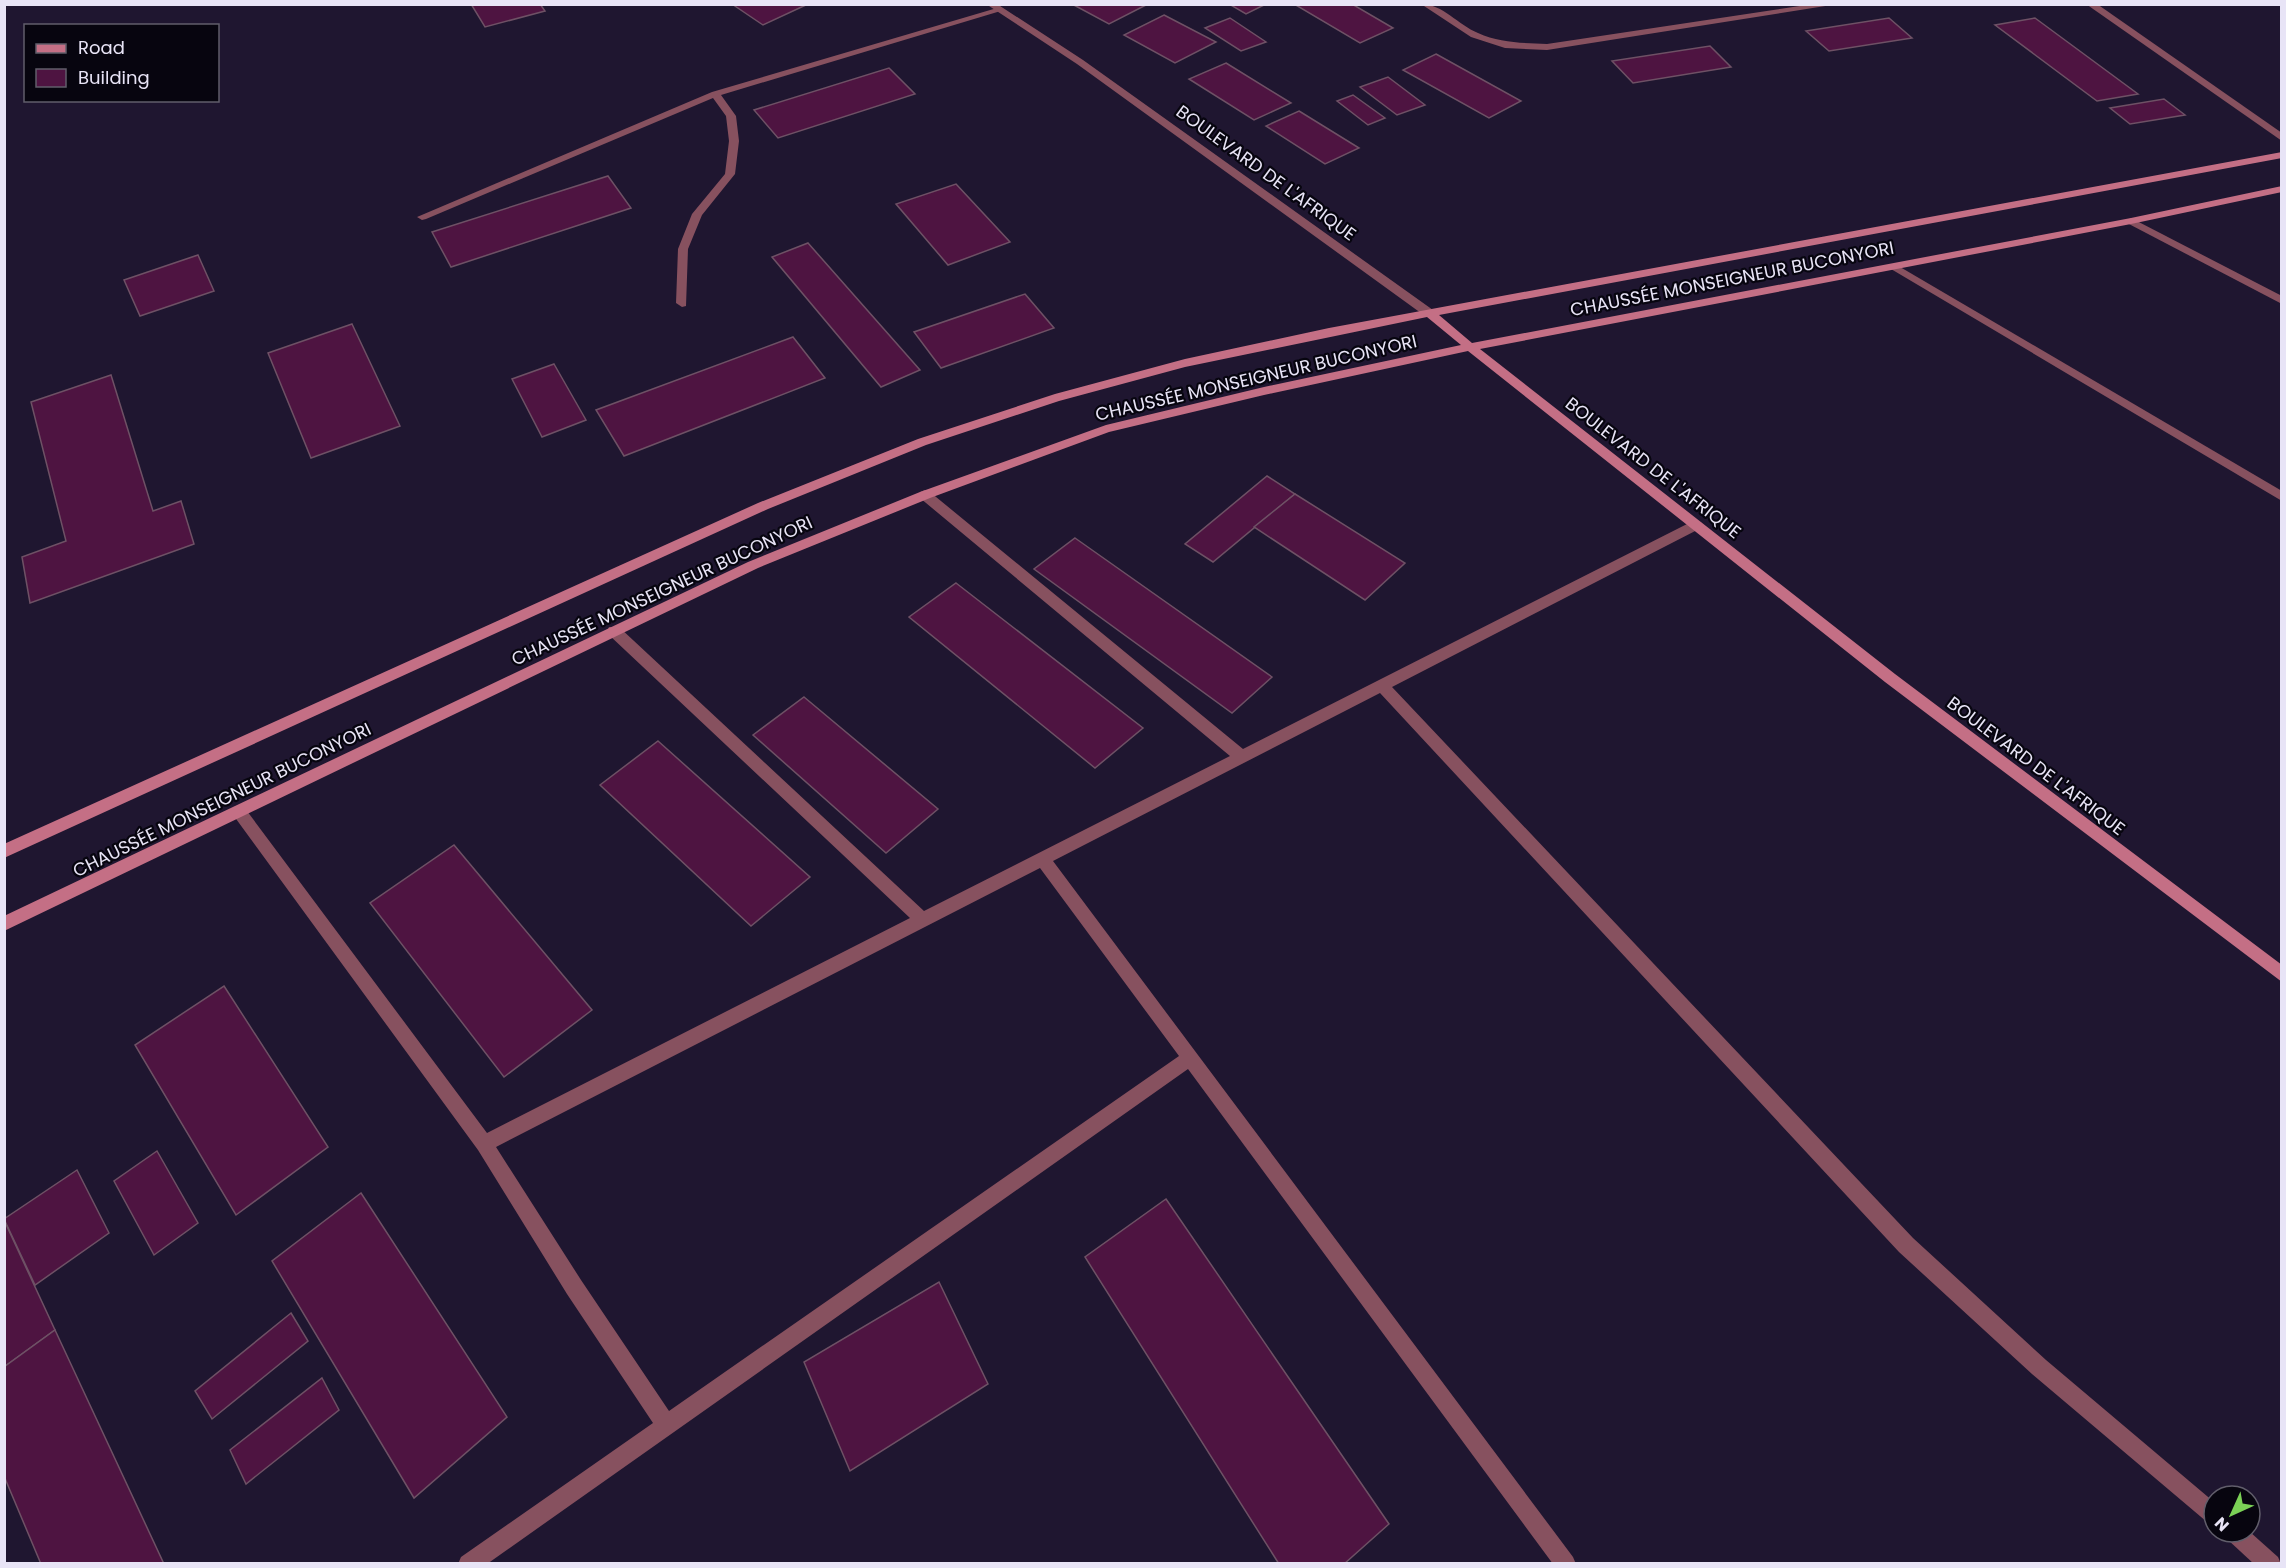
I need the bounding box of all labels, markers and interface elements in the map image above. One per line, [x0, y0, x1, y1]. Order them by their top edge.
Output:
legend [24, 24, 219, 102]
text: Road [78, 35, 125, 60]
text: Building [78, 65, 150, 90]
street label: BOULEVARD DE L'AFRIQUE [1171, 99, 1361, 246]
street label: CHAUSSÉE MONSEIGNEUR BUCONYORI [1568, 235, 1896, 322]
street label: CHAUSSÉE MONSEIGNEUR BUCONYORI [1093, 328, 1419, 427]
street label: BOULEVARD DE L'AFRIQUE [1560, 391, 1746, 544]
street label: CHAUSSÉE MONSEIGNEUR BUCONYORI [507, 510, 816, 671]
street label: BOULEVARD DE L'AFRIQUE [1942, 690, 2130, 841]
street label: CHAUSSÉE MONSEIGNEUR BUCONYORI [68, 716, 375, 883]
north arrow [2202, 1484, 2262, 1544]
text: N [2209, 1512, 2234, 1537]

